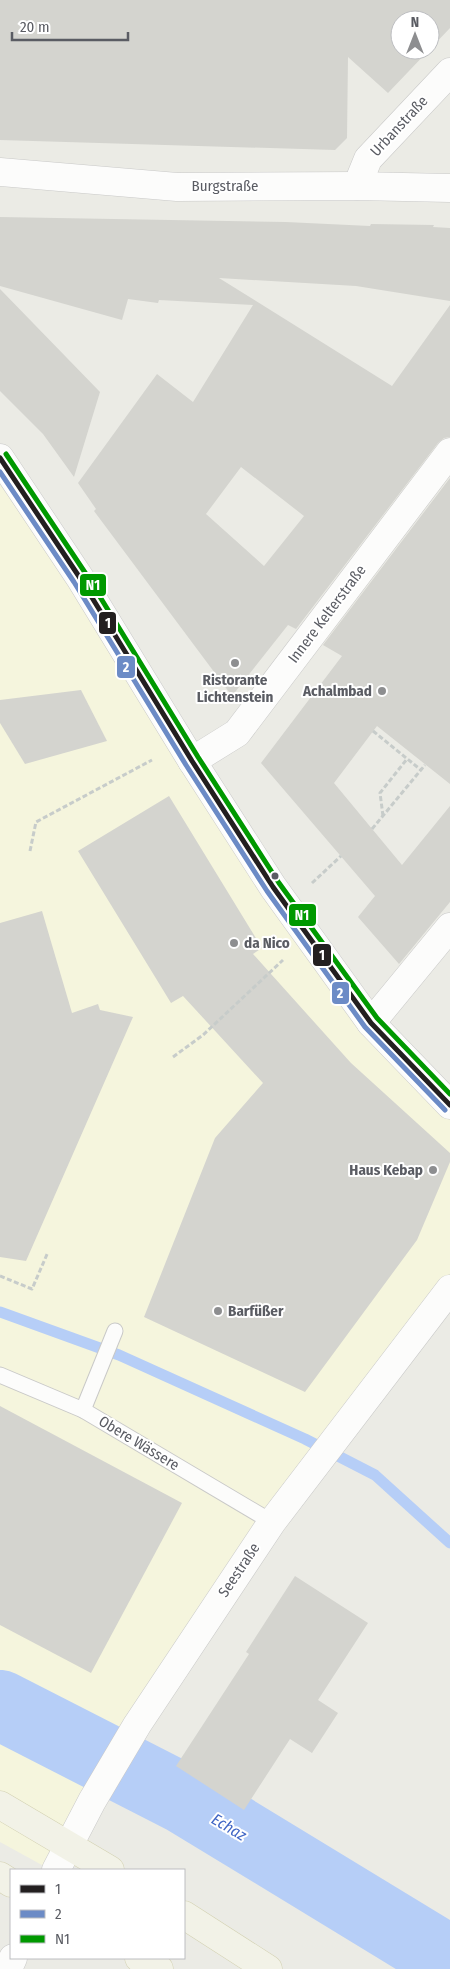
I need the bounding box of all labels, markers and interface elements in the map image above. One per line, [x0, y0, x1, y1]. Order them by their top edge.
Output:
scale bar [12, 10, 129, 42]
north arrow [390, 10, 440, 60]
text: N [411, 14, 419, 31]
text: 20 m [20, 18, 50, 36]
street label: Urbanstraße [366, 92, 432, 160]
street label: Burgstraße [192, 177, 258, 195]
street label: Innere Kelterstraße [284, 561, 370, 667]
line badge: N1 [79, 573, 107, 597]
text: N1 [86, 577, 100, 594]
line badge: 1 [98, 611, 117, 635]
text: 1 [105, 615, 111, 632]
line badge: 2 [116, 655, 136, 679]
marker: Ristorante Lichtenstein [229, 657, 241, 669]
text: 2 [122, 659, 130, 676]
place label: Ristorante Lichtenstein [197, 671, 273, 706]
place label: Achalmbad [302, 682, 372, 700]
marker: Achalmbad [376, 685, 388, 697]
unlabelled marker [270, 871, 280, 881]
line badge: N1 [288, 903, 317, 927]
text: N1 [295, 907, 309, 924]
place label: da Nico [244, 934, 290, 952]
marker: da Nico [228, 937, 240, 949]
line badge: 1 [312, 943, 332, 967]
text: 1 [319, 947, 325, 964]
line badge: 2 [331, 981, 350, 1005]
text: 2 [336, 985, 344, 1002]
place label: Haus Kebap [349, 1161, 423, 1179]
marker: Haus Kebap [427, 1164, 439, 1176]
place label: Barfüßer [228, 1302, 284, 1320]
marker: Barfüßer [212, 1305, 224, 1317]
street label: Obere Wässere [95, 1412, 183, 1474]
street label: Seestraße [214, 1540, 264, 1600]
water label: Echaz [208, 1809, 250, 1845]
legend [10, 1869, 185, 1959]
text: 1 [55, 1880, 61, 1898]
text: 2 [55, 1905, 62, 1923]
text: N1 [55, 1930, 70, 1948]

